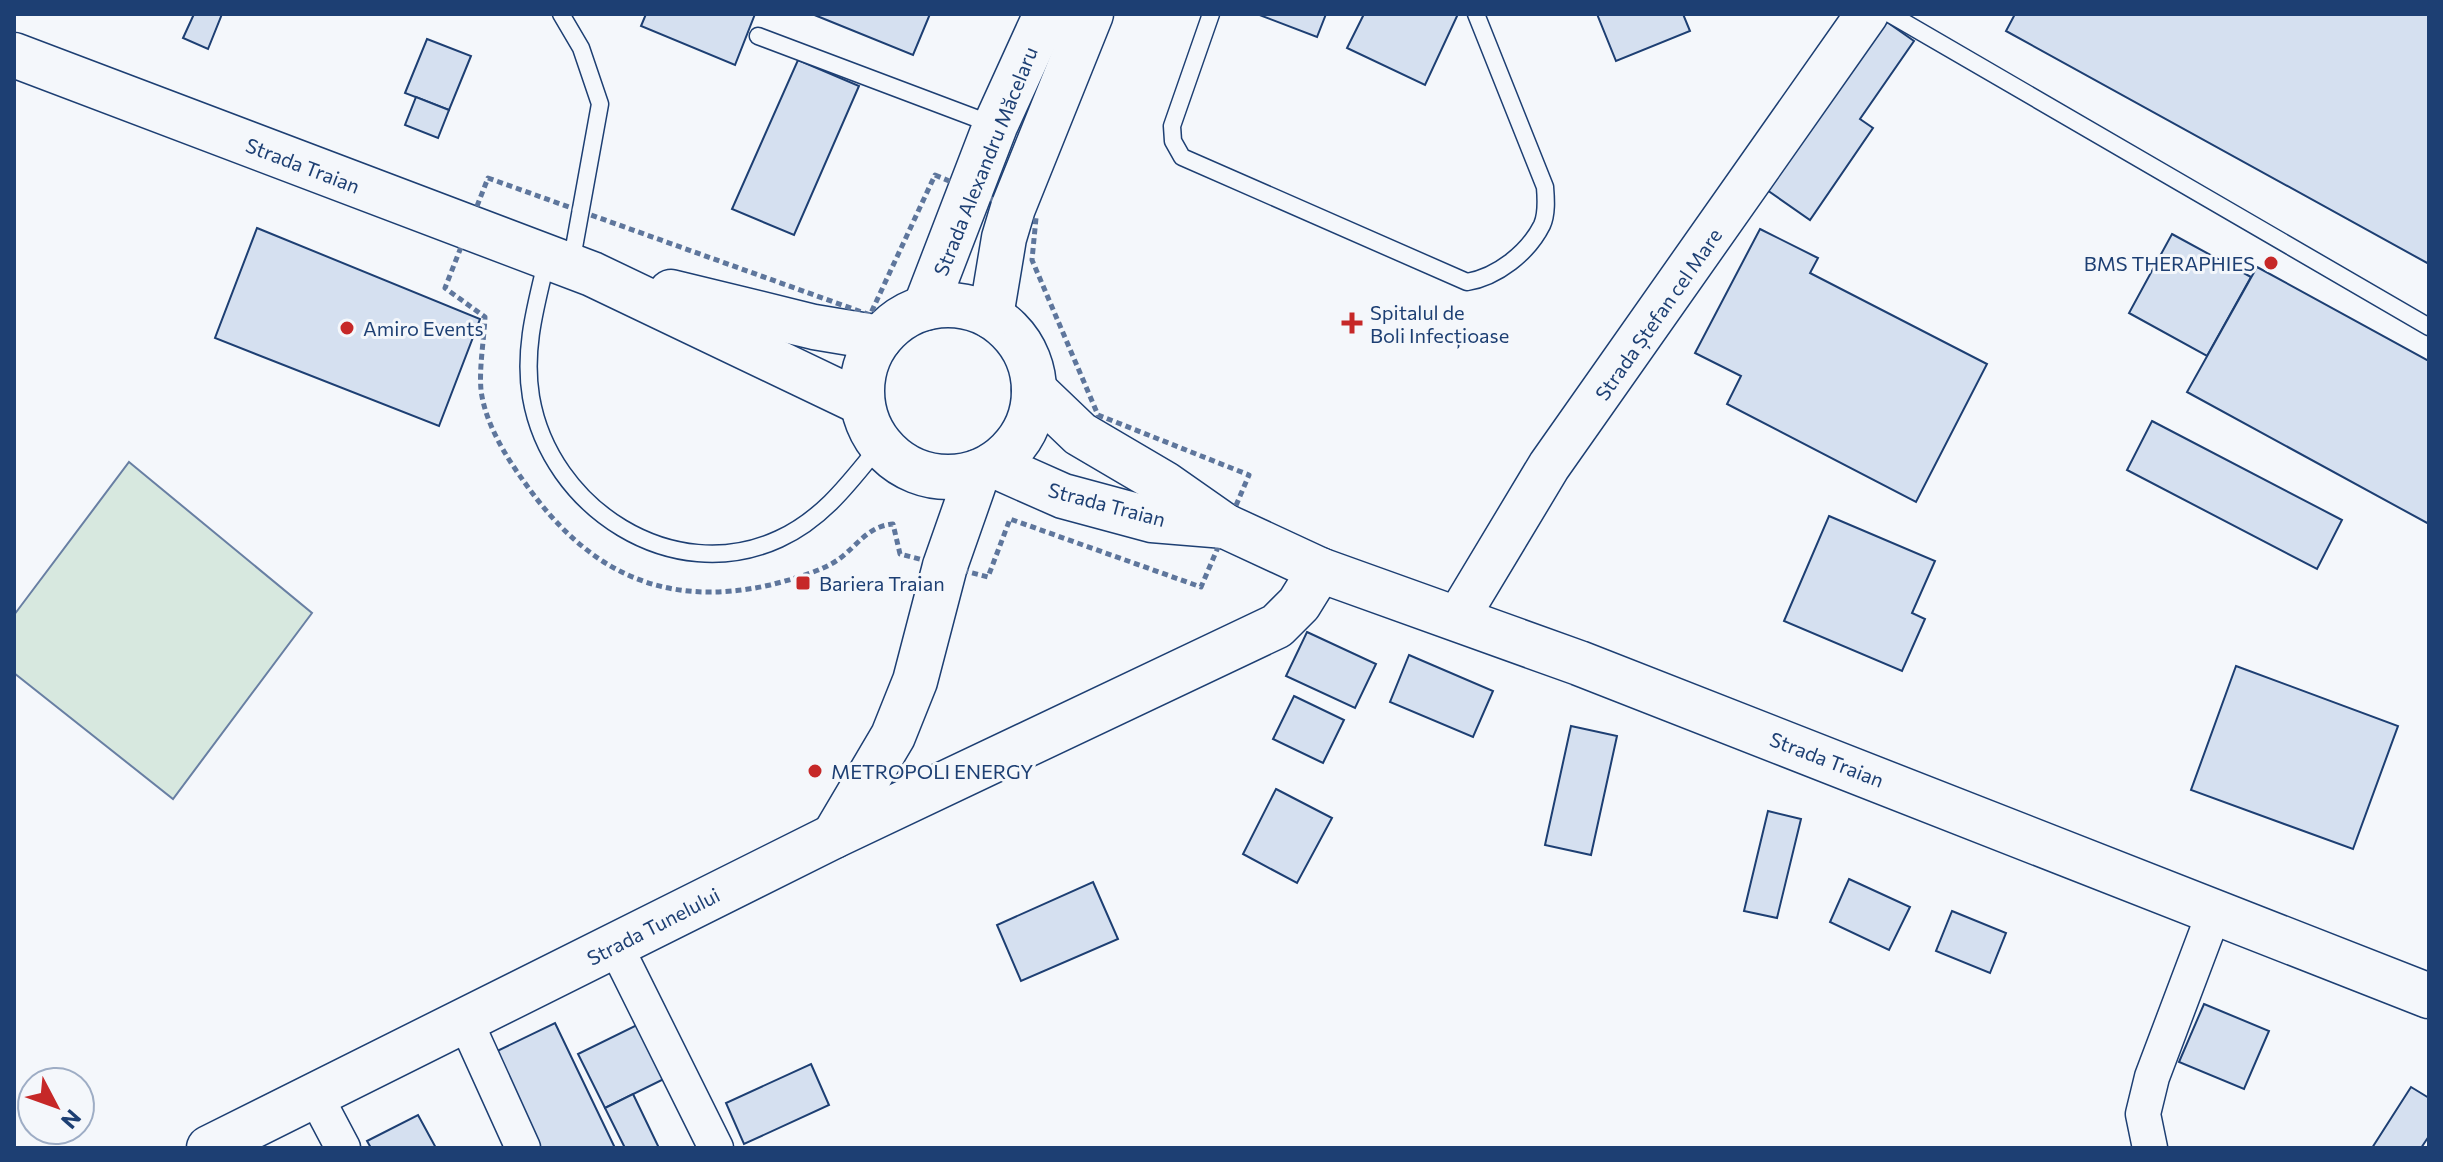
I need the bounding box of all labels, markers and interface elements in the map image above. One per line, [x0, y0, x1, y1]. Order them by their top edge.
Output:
street label: Strada Alexandru Măcelaru [928, 43, 1042, 279]
street label: Strada Traian [243, 132, 363, 198]
street label: Strada Ștefan cel Mare [1590, 223, 1728, 406]
place label: BMS THERAPHIES [2084, 251, 2255, 275]
marker: BMS THERAPHIES [2262, 254, 2280, 272]
place label: Spitalul de Boli Infecțioase [1370, 300, 1509, 349]
marker: Spitalul de Boli Infecțioase [1341, 312, 1363, 334]
place label: Amiro Events [363, 316, 484, 340]
marker: Amiro Events [338, 319, 356, 337]
street label: Strada Traian [1046, 477, 1168, 531]
place label: Bariera Traian [819, 571, 945, 595]
marker: Bariera Traian [794, 574, 812, 592]
street label: Strada Traian [1767, 726, 1887, 792]
place label: METROPOLI ENERGY [831, 759, 1033, 783]
marker: METROPOLI ENERGY [806, 762, 824, 780]
street label: Strada Tunelului [583, 882, 723, 970]
north arrow [16, 1066, 96, 1146]
text: N [56, 1104, 87, 1135]

